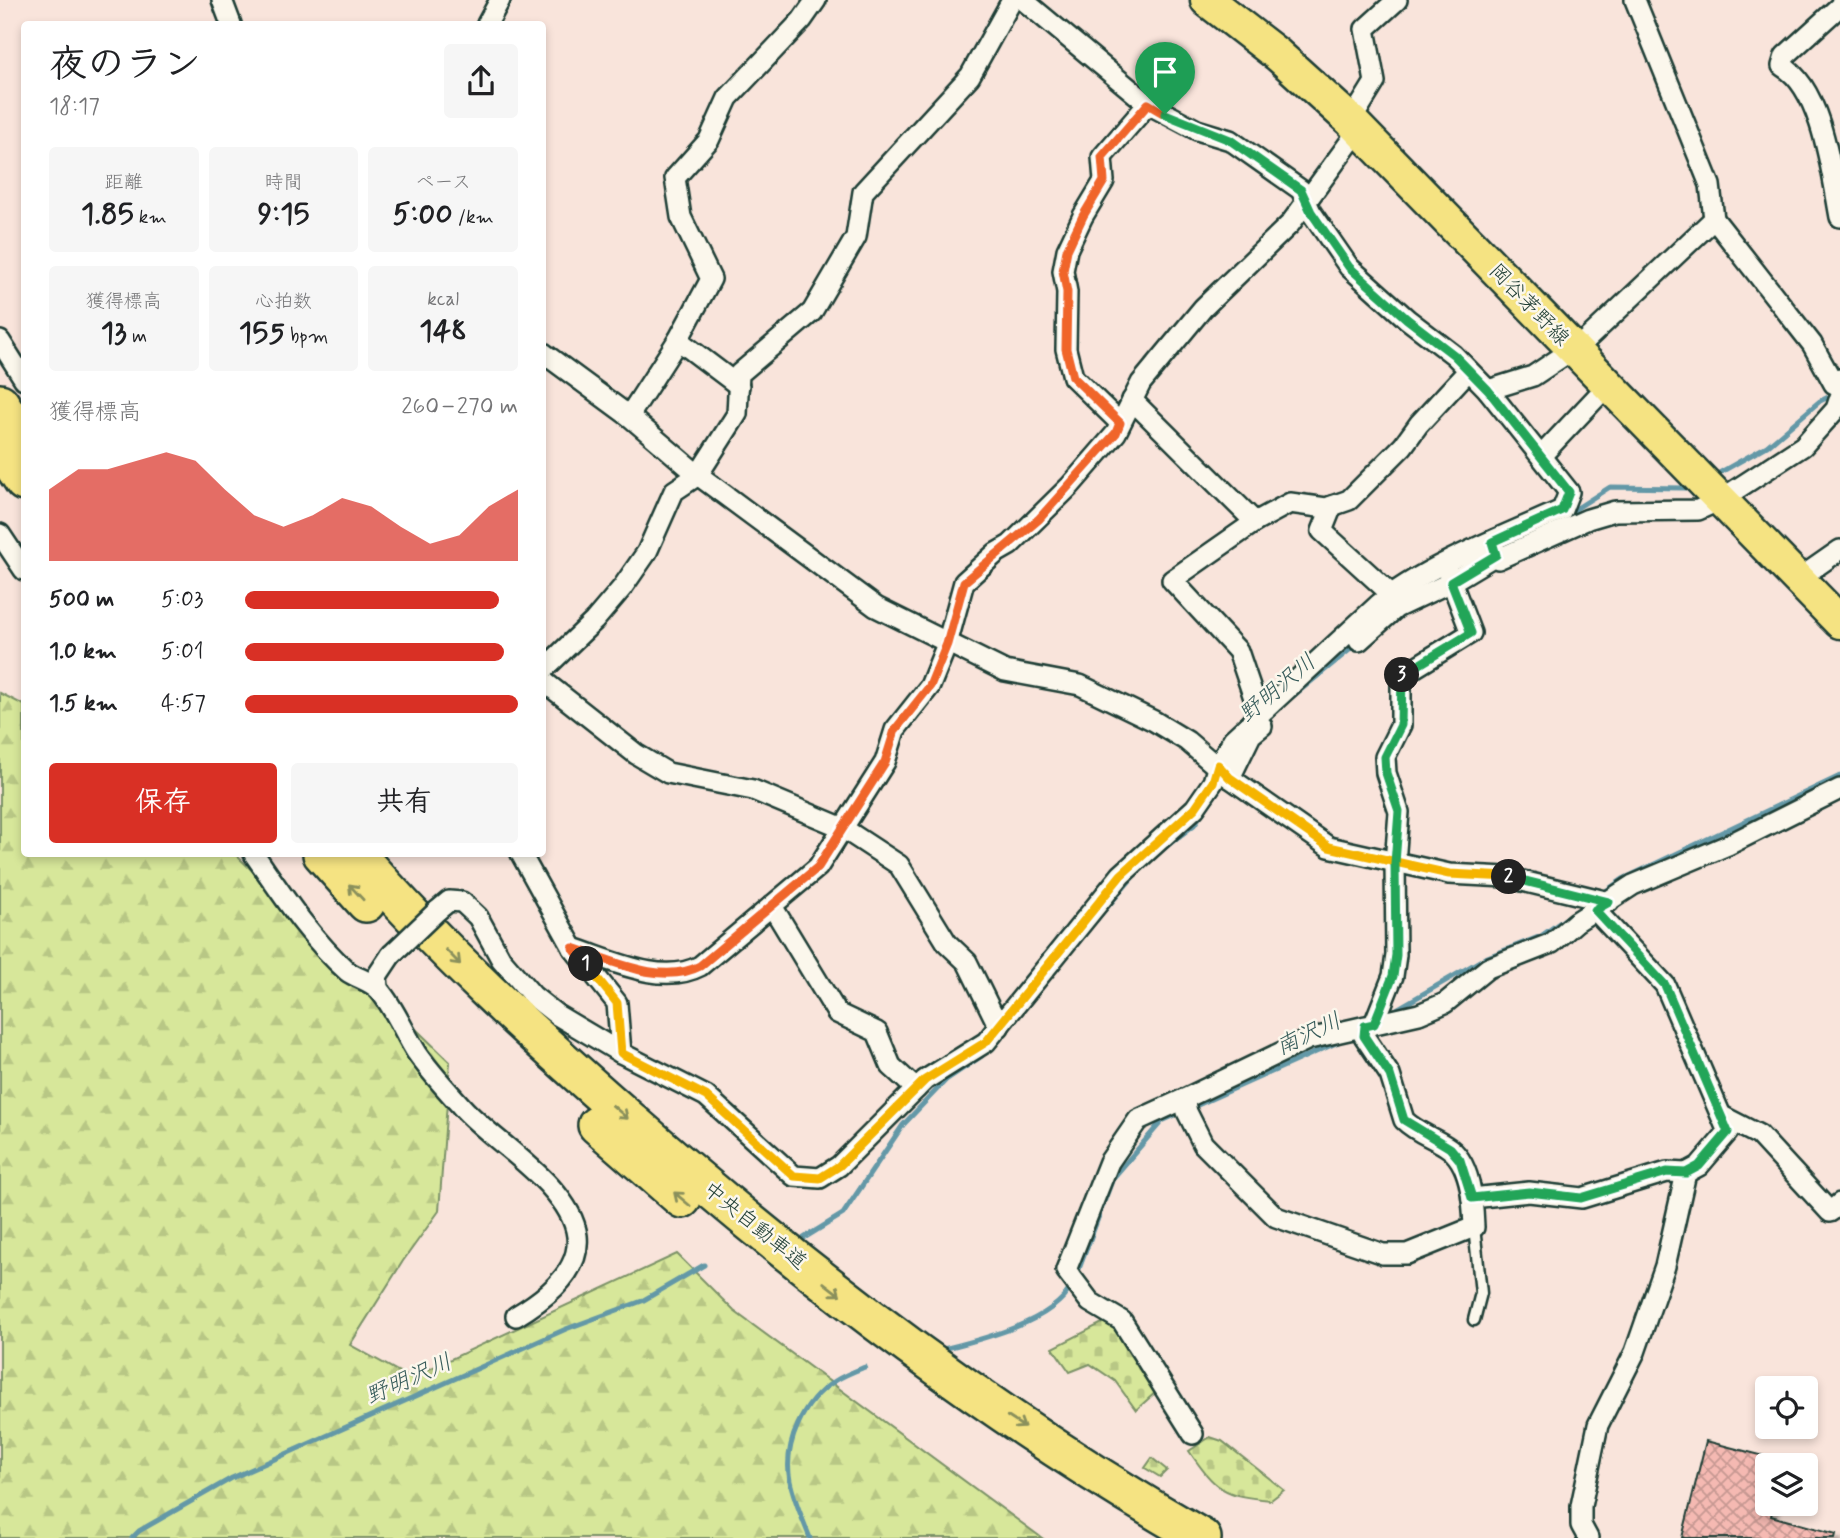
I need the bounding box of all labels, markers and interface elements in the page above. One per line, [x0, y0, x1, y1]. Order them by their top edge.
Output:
text: 夜のラン [49, 41, 201, 90]
pin [1135, 42, 1195, 114]
button: share [444, 44, 518, 118]
icon: arrive [1146, 53, 1184, 91]
text: 18:17 [49, 92, 100, 122]
text: 距離 [105, 170, 143, 195]
text: 時間 [264, 170, 303, 195]
text: ペース [415, 170, 471, 195]
text: 1.85 [81, 195, 134, 234]
text: 9:15 [257, 195, 310, 234]
text: 5:00 [393, 195, 453, 234]
text: km [134, 205, 167, 230]
text: /km [453, 205, 494, 230]
street label: 岡谷茅野線 [1482, 258, 1576, 352]
text: kcal [427, 287, 459, 312]
text: 獲得標高 [86, 289, 162, 314]
text: 心拍数 [255, 289, 312, 314]
text: 148 [419, 312, 467, 351]
text: 13 [101, 314, 127, 353]
text: 155 [239, 314, 285, 353]
text: m [127, 324, 147, 349]
text: bpm [285, 324, 328, 349]
text: 260–270 m [401, 392, 518, 422]
text: 獲得標高 [49, 398, 141, 428]
text: 500 m [49, 585, 114, 615]
text: 5:03 [161, 585, 204, 615]
text: 1.0 km [49, 637, 117, 667]
text: 5:01 [161, 637, 204, 667]
water label: 野明沢川 [1233, 648, 1323, 730]
pin: 3 [1384, 658, 1420, 692]
text: 3 [1397, 662, 1406, 687]
text: 1.5 km [49, 689, 118, 719]
text: 4:57 [161, 689, 206, 719]
button: 保存 [49, 763, 277, 843]
button: 共有 [291, 763, 518, 843]
pin: 2 [1492, 860, 1526, 894]
text: 2 [1504, 864, 1513, 889]
one-way arrow [347, 884, 364, 901]
pin: 1 [568, 946, 604, 982]
one-way arrow [445, 948, 462, 965]
text: 1 [581, 951, 590, 976]
water label: 南沢川 [1271, 1007, 1347, 1063]
one-way arrow [611, 1104, 629, 1120]
street label: 中央自動車道 [697, 1175, 813, 1277]
one-way arrow [673, 1191, 691, 1207]
one-way arrow [822, 1281, 840, 1297]
water label: 野明沢川 [361, 1348, 457, 1412]
map controls [1755, 1376, 1818, 1516]
button: locate [1755, 1376, 1818, 1439]
one-way arrow [1006, 1415, 1026, 1429]
button: layers [1755, 1453, 1818, 1516]

